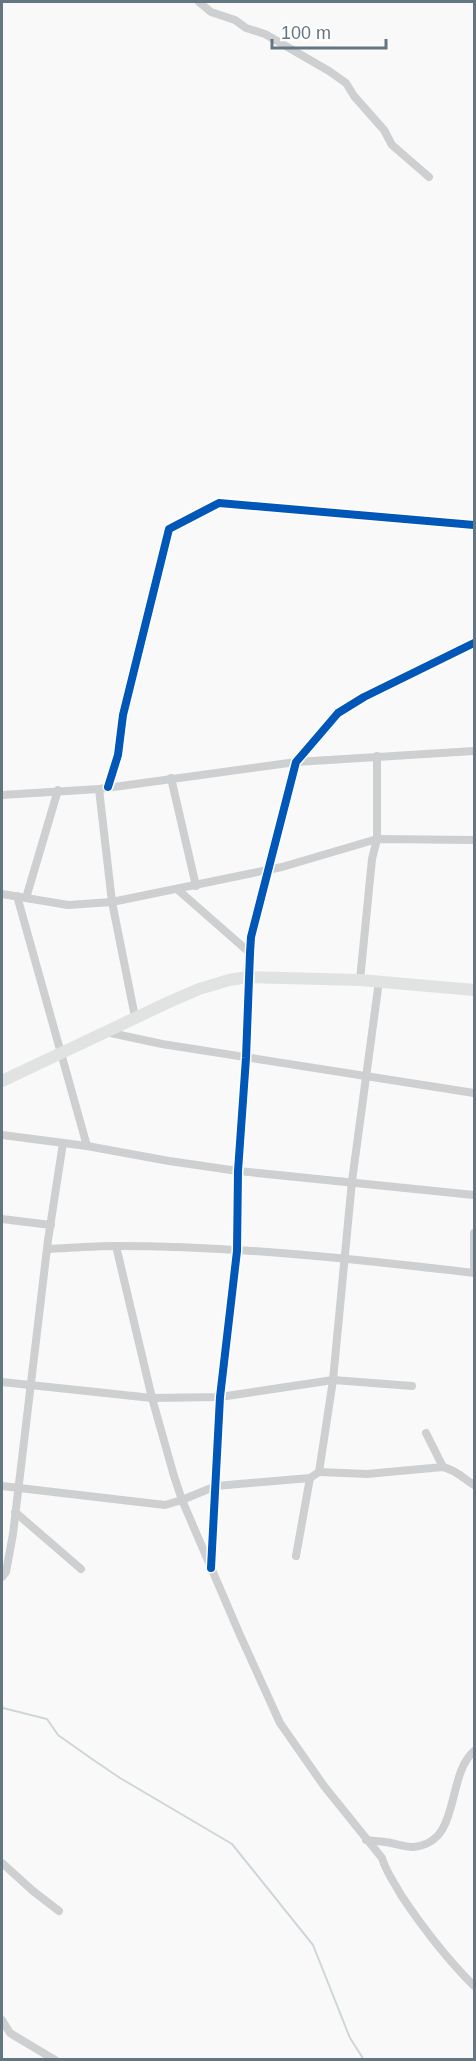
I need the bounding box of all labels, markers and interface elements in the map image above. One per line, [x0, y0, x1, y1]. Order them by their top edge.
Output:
scale bar [272, 12, 386, 50]
text: 100 m [281, 23, 331, 43]

